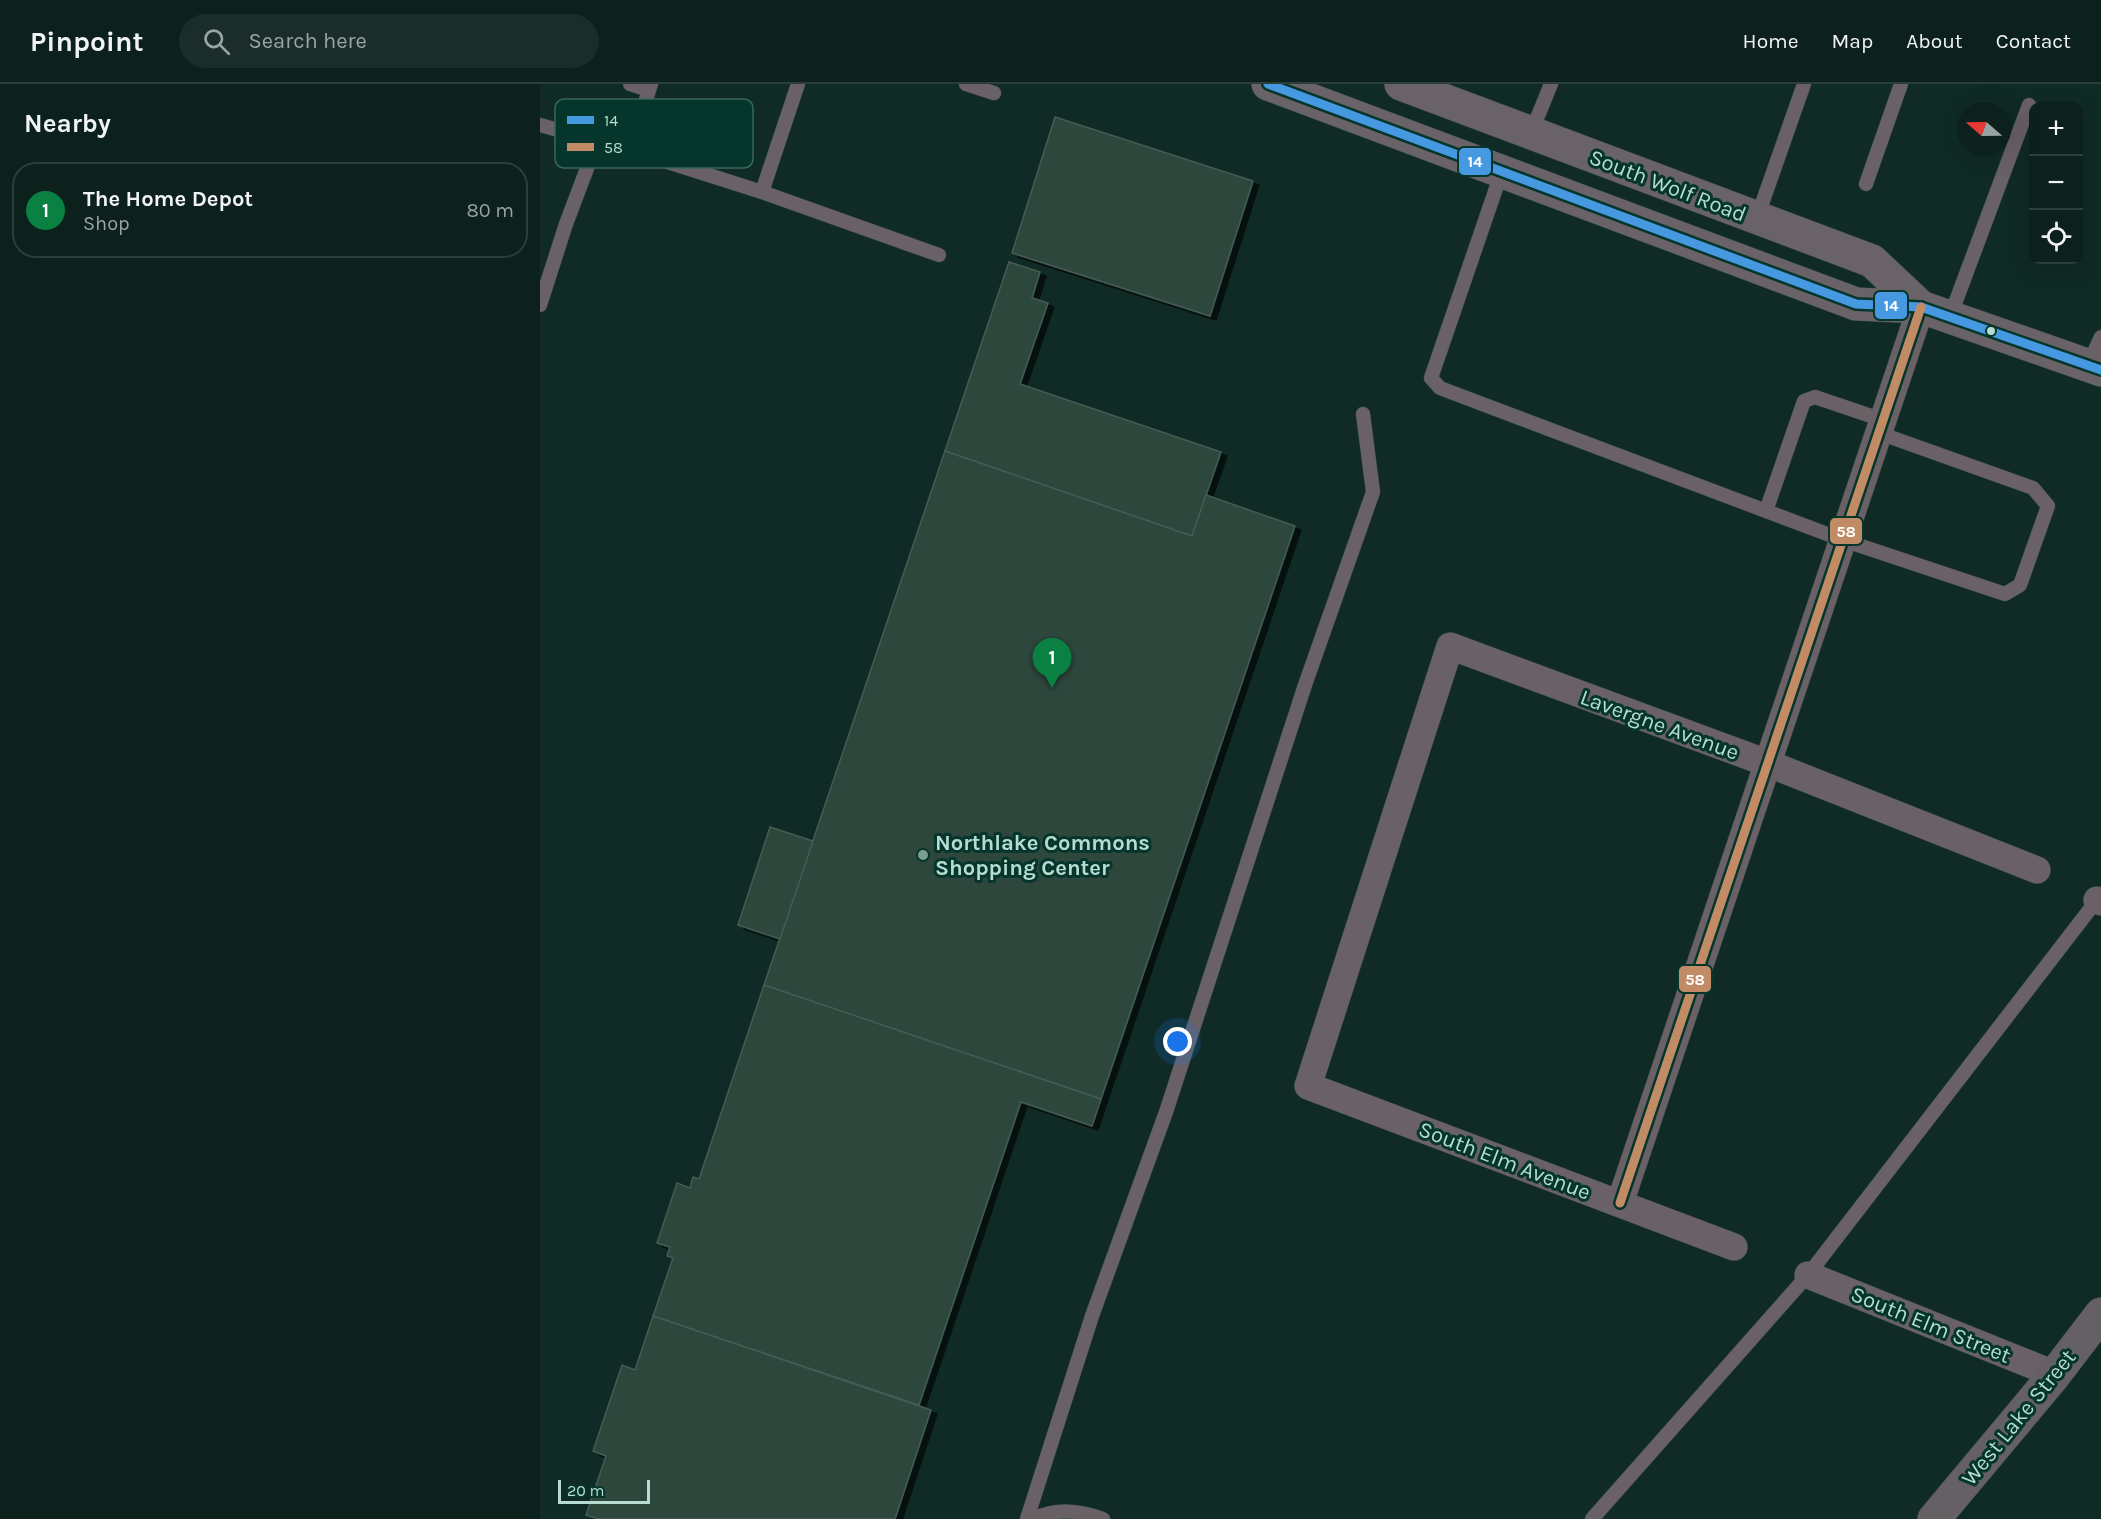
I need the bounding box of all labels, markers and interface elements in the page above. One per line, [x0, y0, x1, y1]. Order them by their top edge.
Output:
search box [179, 14, 599, 68]
text: Pinpoint [30, 25, 143, 58]
icon: search [200, 25, 233, 58]
text: Search here [248, 28, 367, 54]
text: Home [1743, 29, 1799, 53]
text: Map [1832, 29, 1873, 53]
text: About [1906, 29, 1963, 53]
text: Contact [1996, 29, 2071, 53]
legend [555, 99, 753, 168]
north arrow [1957, 102, 2011, 156]
map controls [2029, 102, 2083, 264]
button: + [2029, 102, 2083, 156]
text: Nearby [24, 108, 111, 139]
text: 14 [604, 111, 618, 130]
text: 58 [604, 138, 623, 157]
street label: South Wolf Road [1586, 144, 1750, 228]
line badge: 14 [1458, 147, 1492, 176]
text: 14 [1467, 152, 1483, 171]
button: − [2029, 156, 2083, 210]
text: The Home Depot [83, 186, 253, 212]
text: 1 [42, 199, 49, 222]
text: 80 m [466, 199, 514, 222]
button: locate [2029, 210, 2083, 264]
text: Shop [83, 212, 130, 235]
line badge: 14 [1874, 291, 1908, 320]
text: 14 [1883, 296, 1899, 315]
unlabelled marker [1985, 325, 1997, 337]
line badge: 58 [1829, 517, 1863, 545]
text: 58 [1836, 522, 1856, 541]
pin: 1 [1032, 638, 1072, 688]
street label: Lavergne Avenue [1577, 684, 1743, 766]
place label: Northlake Commons Shopping Center [935, 830, 1150, 881]
marker: Northlake Commons Shopping Center [916, 848, 930, 862]
line badge: 58 [1678, 965, 1712, 993]
text: 58 [1685, 970, 1705, 989]
your location [1163, 1027, 1192, 1056]
street label: South Elm Avenue [1415, 1116, 1594, 1206]
street label: South Elm Street [1847, 1281, 2014, 1369]
street label: West Lake Street [1956, 1345, 2081, 1491]
scale bar [558, 1477, 650, 1504]
text: 20 m [567, 1481, 605, 1500]

